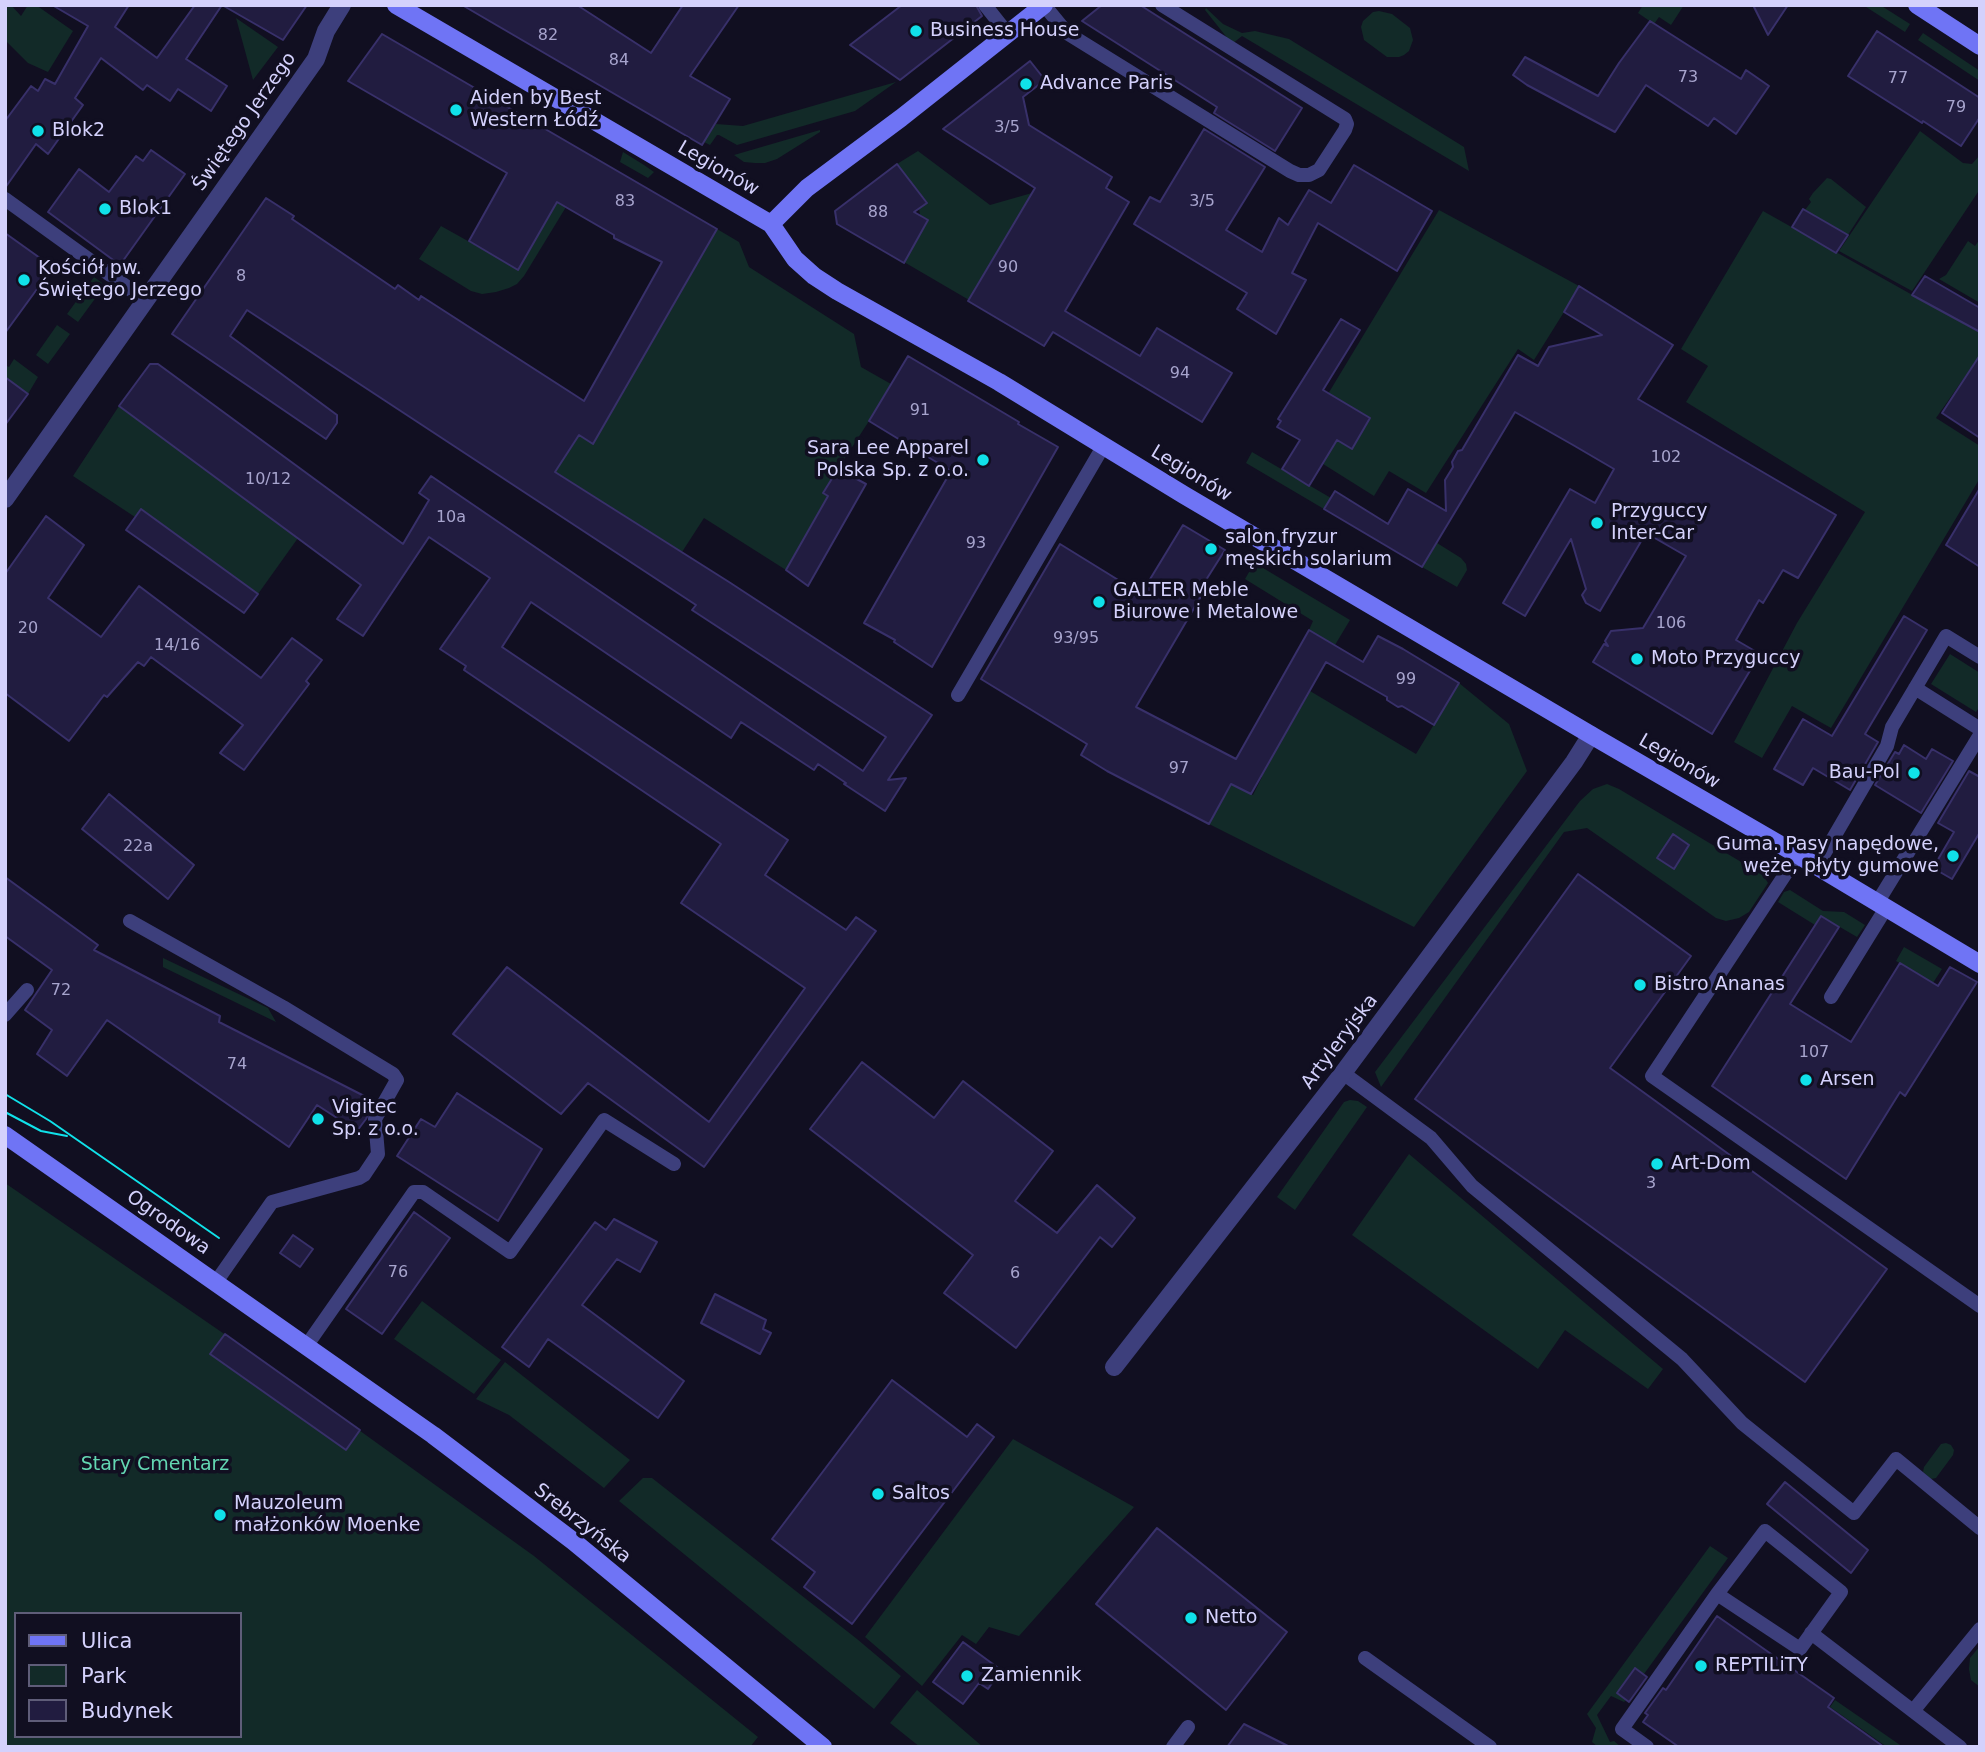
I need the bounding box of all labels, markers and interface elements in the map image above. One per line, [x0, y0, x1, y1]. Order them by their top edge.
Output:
place label: Business House [930, 20, 1079, 42]
marker: Business House [908, 23, 924, 39]
house number: 82 [538, 26, 558, 46]
street label: Świętego Jerzego [189, 48, 301, 196]
house number: 84 [609, 51, 629, 71]
house number: 73 [1678, 68, 1698, 88]
house number: 77 [1888, 69, 1908, 89]
place label: Advance Paris [1040, 73, 1173, 95]
marker: Advance Paris [1018, 76, 1034, 92]
place label: Aiden by Best Western Łódź [470, 88, 602, 132]
house number: 79 [1946, 98, 1966, 118]
marker: Aiden by Best Western Łódź [448, 102, 464, 118]
house number: 3/5 [994, 118, 1020, 138]
place label: Blok2 [52, 120, 105, 142]
marker: Blok2 [30, 123, 46, 139]
street label: Legionów [673, 137, 763, 201]
house number: 83 [615, 192, 635, 212]
house number: 3/5 [1189, 192, 1215, 212]
place label: Blok1 [119, 198, 172, 220]
marker: Blok1 [97, 201, 113, 217]
house number: 88 [868, 203, 888, 223]
place label: Kościół pw. Świętego Jerzego [38, 258, 202, 302]
house number: 90 [998, 258, 1018, 278]
house number: 8 [236, 267, 246, 287]
marker: Kościół pw. Świętego Jerzego [16, 272, 32, 288]
house number: 94 [1170, 364, 1190, 384]
house number: 91 [910, 401, 930, 421]
place label: Sara Lee Apparel Polska Sp. z o.o. [807, 438, 969, 482]
street label: Legionów [1147, 441, 1235, 507]
house number: 102 [1651, 448, 1681, 468]
marker: Sara Lee Apparel Polska Sp. z o.o. [975, 452, 991, 468]
house number: 10/12 [245, 470, 291, 490]
place label: Przyguccy Inter-Car [1611, 501, 1707, 545]
house number: 10a [436, 508, 466, 528]
marker: Przyguccy Inter-Car [1589, 515, 1605, 531]
place label: salon fryzur męskich solarium [1225, 527, 1392, 571]
house number: 93 [966, 534, 986, 554]
marker: salon fryzur męskich solarium [1203, 541, 1219, 557]
place label: GALTER Meble Biurowe i Metalowe [1113, 580, 1298, 624]
marker: GALTER Meble Biurowe i Metalowe [1091, 594, 1107, 610]
house number: 106 [1656, 614, 1686, 634]
house number: 20 [18, 619, 38, 639]
house number: 93/95 [1053, 629, 1099, 649]
house number: 14/16 [154, 636, 200, 656]
place label: Moto Przyguccy [1651, 648, 1801, 670]
marker: Moto Przyguccy [1629, 651, 1645, 667]
house number: 99 [1396, 670, 1416, 690]
street label: Legionów [1634, 730, 1724, 794]
house number: 97 [1169, 759, 1189, 779]
place label: Bau-Pol [1829, 762, 1900, 784]
marker: Bau-Pol [1906, 765, 1922, 781]
place label: Guma. Pasy napędowe, węże, płyty gumowe [1716, 834, 1939, 878]
house number: 22a [123, 837, 153, 857]
marker: Guma. Pasy napędowe, węże, płyty gumowe [1945, 848, 1961, 864]
place label: Bistro Ananas [1654, 974, 1785, 996]
marker: Bistro Ananas [1632, 977, 1648, 993]
house number: 72 [51, 981, 71, 1001]
street label: Artyleryjska [1297, 990, 1383, 1094]
house number: 107 [1799, 1043, 1829, 1063]
house number: 74 [227, 1055, 247, 1075]
place label: Arsen [1820, 1069, 1874, 1091]
marker: Arsen [1798, 1072, 1814, 1088]
place label: Vigitec Sp. z o.o. [332, 1097, 419, 1141]
marker: Vigitec Sp. z o.o. [310, 1111, 326, 1127]
place label: Art-Dom [1671, 1153, 1751, 1175]
marker: Art-Dom [1649, 1156, 1665, 1172]
house number: 3 [1646, 1174, 1656, 1194]
street label: Ogrodowa [122, 1186, 214, 1260]
house number: 76 [388, 1263, 408, 1283]
house number: 6 [1010, 1264, 1020, 1284]
park label: Stary Cmentarz [81, 1454, 229, 1476]
street label: Srebrzyńska [529, 1479, 635, 1569]
place label: Saltos [892, 1483, 950, 1505]
marker: Saltos [870, 1486, 886, 1502]
place label: Mauzoleum małżonków Moenke [234, 1493, 420, 1537]
marker: Mauzoleum małżonków Moenke [212, 1507, 228, 1523]
place label: Netto [1205, 1607, 1257, 1629]
marker: Netto [1183, 1610, 1199, 1626]
legend [14, 1612, 242, 1738]
text: Ulica [81, 1629, 132, 1653]
place label: REPTILiTY [1715, 1655, 1808, 1677]
marker: REPTILiTY [1693, 1658, 1709, 1674]
text: Park [81, 1664, 126, 1688]
place label: Zamiennik [981, 1665, 1082, 1687]
marker: Zamiennik [959, 1668, 975, 1684]
text: Budynek [81, 1699, 173, 1723]

